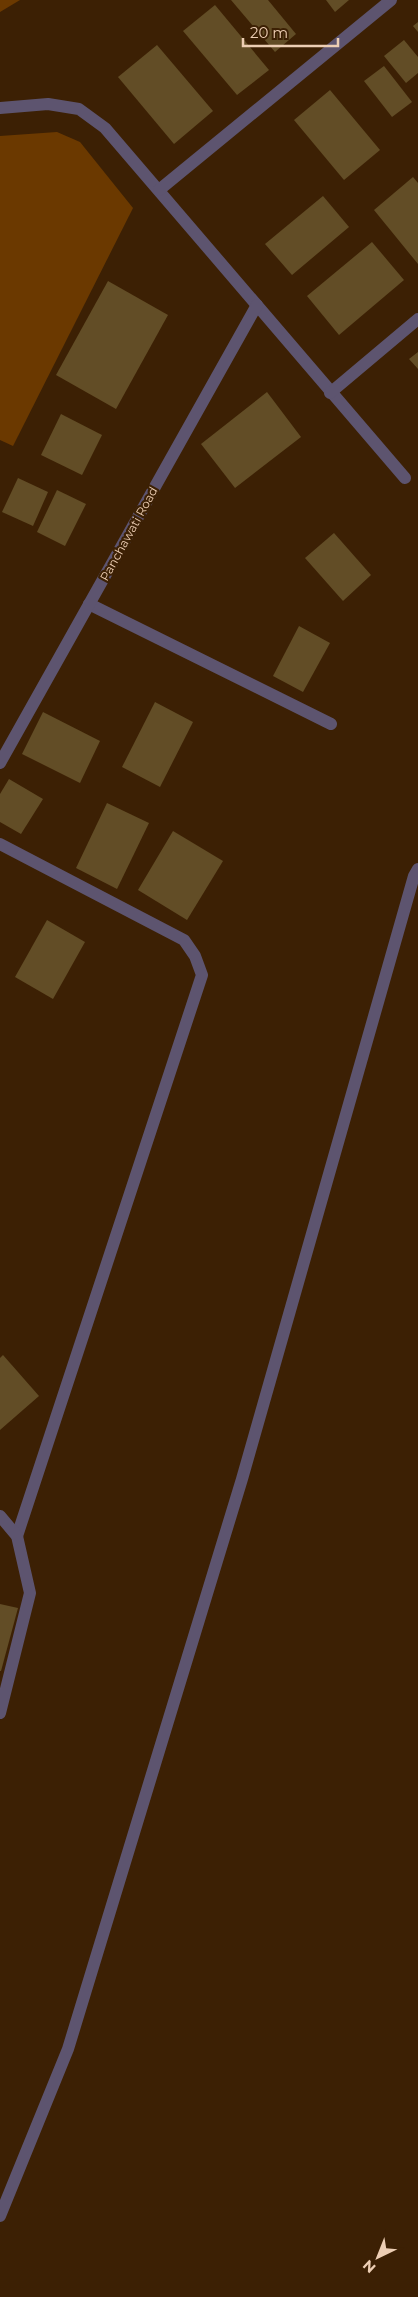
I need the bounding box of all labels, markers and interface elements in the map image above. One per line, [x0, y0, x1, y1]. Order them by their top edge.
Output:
scale bar [243, 15, 338, 47]
text: 20 m [250, 23, 288, 42]
street label: Panchawati Road [96, 484, 161, 583]
north arrow [353, 2232, 403, 2282]
text: N [359, 2256, 379, 2277]

